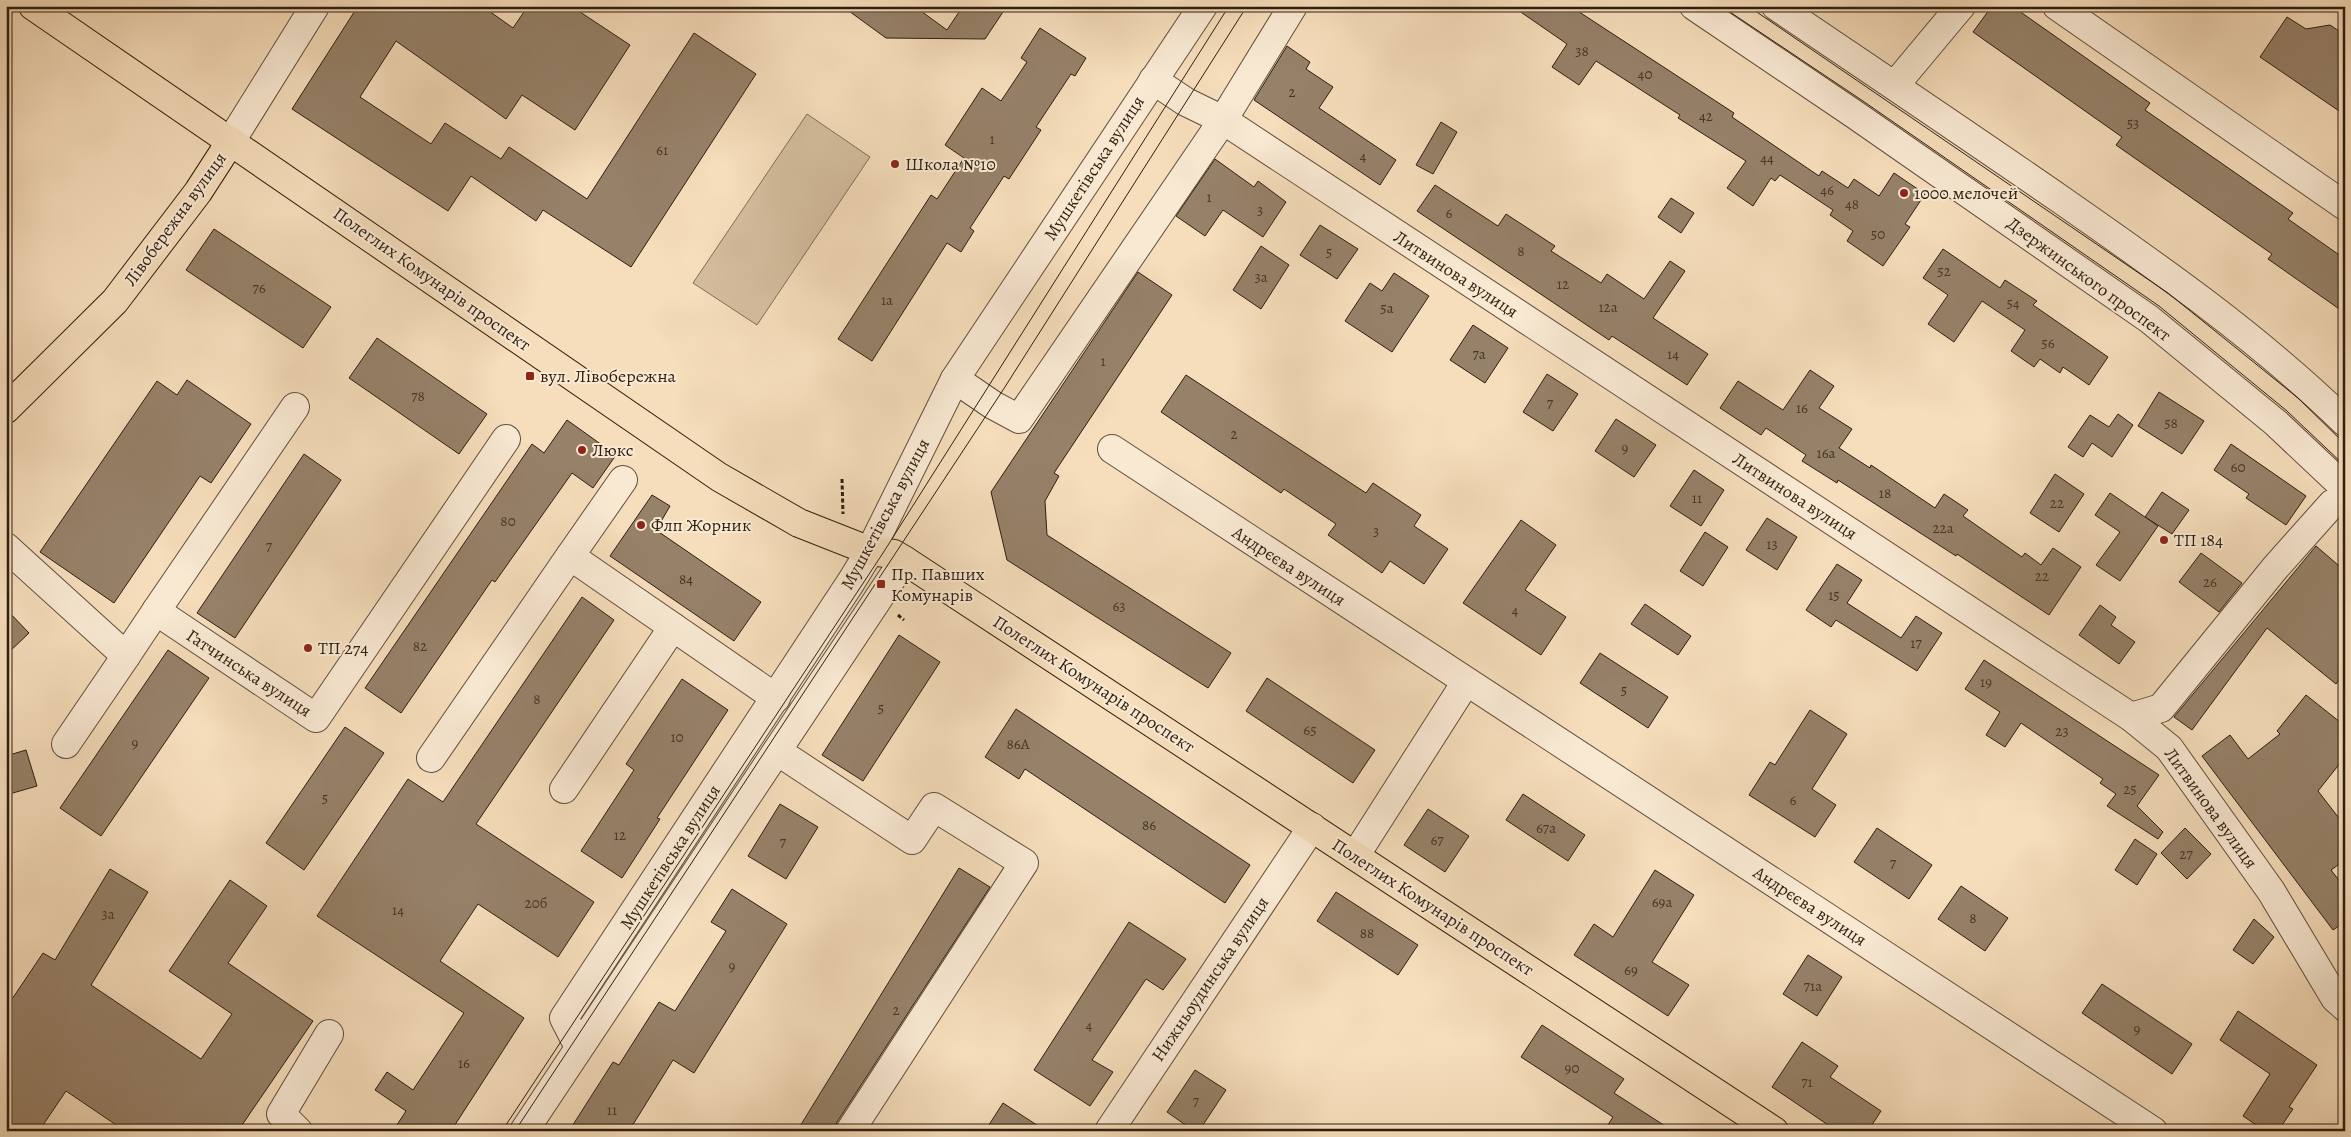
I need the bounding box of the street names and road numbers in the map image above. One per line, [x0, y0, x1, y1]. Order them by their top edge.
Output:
street label: Мушкетівська вулиця [1038, 91, 1150, 245]
street label: Лівобережна вулиця [118, 147, 232, 291]
street label: Полеглих Комунарів проспект [328, 201, 536, 357]
street label: Дзержинського проспект [2002, 211, 2176, 347]
street label: Литвинова вулиця [1389, 225, 1523, 323]
street label: Мушкетівська вулиця [835, 434, 935, 594]
street label: Литвинова вулиця [1728, 447, 1862, 545]
street label: Андрєєва вулиця [1227, 520, 1350, 612]
street label: Полеглих Комунарів проспект [988, 610, 1200, 758]
street label: Гатчинська вулиця [182, 623, 316, 723]
street label: Литвинова вулиця [2159, 743, 2263, 873]
street label: Мушкетівська вулиця [614, 780, 726, 934]
street label: Полеглих Комунарів проспект [1327, 833, 1539, 981]
street label: Андрєєва вулиця [1748, 860, 1871, 952]
street label: Нижньоудинська вулиця [1146, 892, 1274, 1066]

